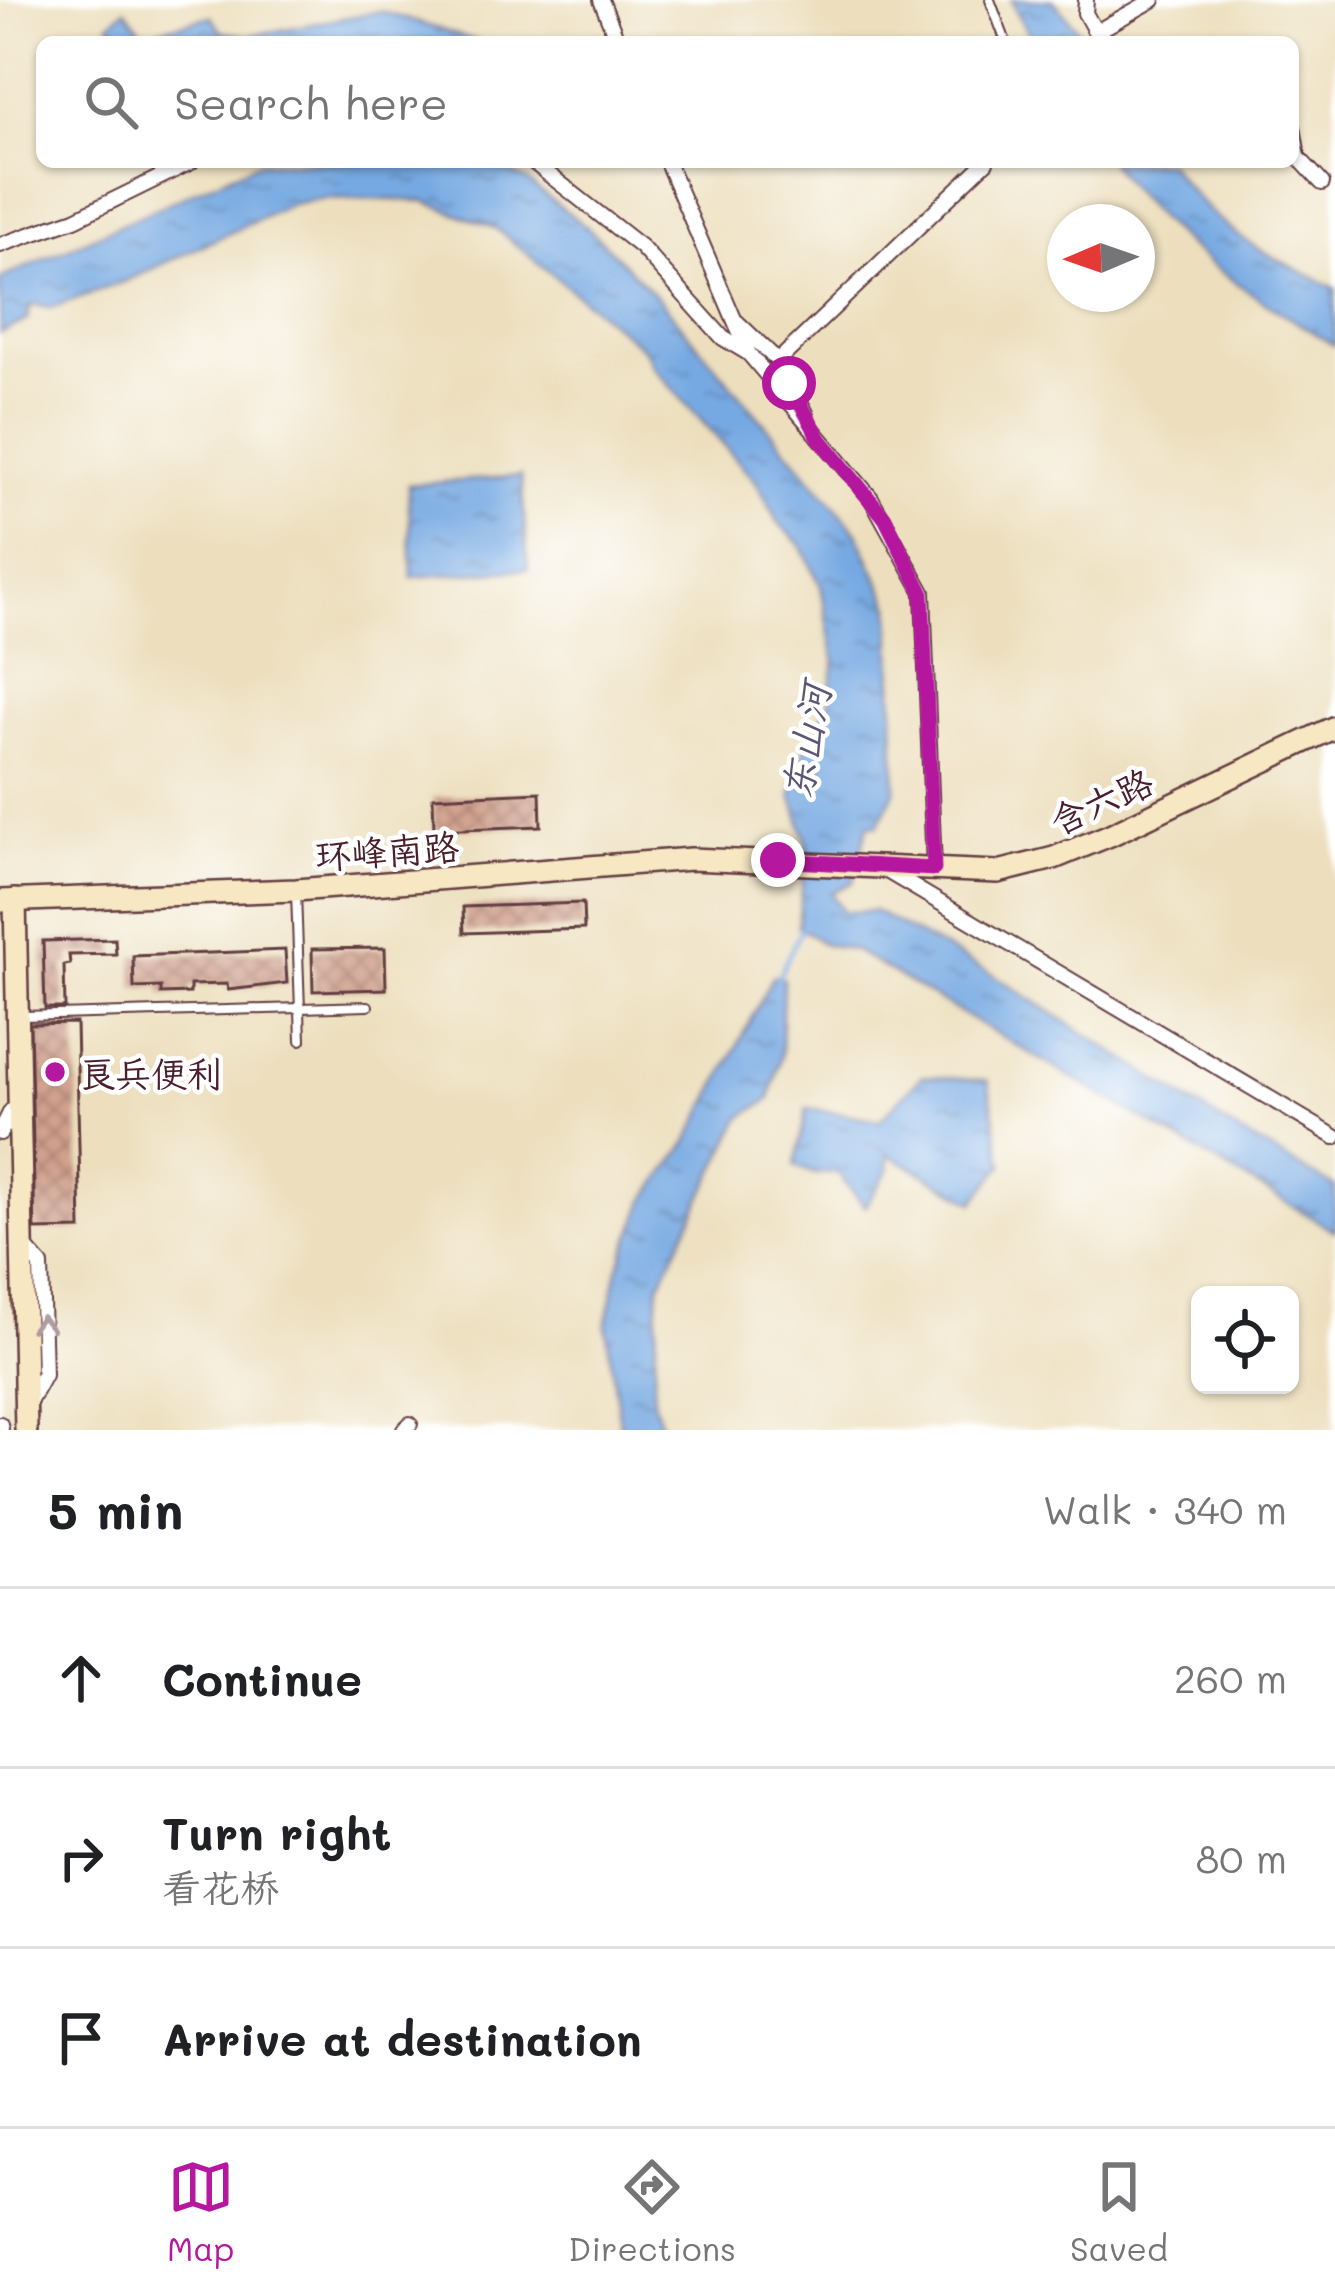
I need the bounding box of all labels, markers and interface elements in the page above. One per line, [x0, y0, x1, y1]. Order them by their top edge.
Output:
search box [36, 36, 1299, 168]
icon: search [78, 69, 144, 135]
text: Search here [174, 73, 448, 131]
north arrow [1047, 204, 1155, 312]
route start [762, 356, 816, 410]
water label: 东山河 [770, 673, 841, 803]
street label: 含六路 [1042, 757, 1160, 843]
street label: 环峰南路 [314, 822, 460, 878]
route end [751, 833, 805, 887]
place label: 良兵便利 [79, 1049, 223, 1096]
marker: 良兵便利 [42, 1059, 68, 1085]
map controls [1191, 1286, 1299, 1394]
button: locate [1191, 1286, 1299, 1394]
one-way arrow [30, 1314, 56, 1333]
text: 5 min [48, 1475, 183, 1542]
text: Walk · 340 m [1043, 1483, 1287, 1534]
icon: ahead [48, 1645, 114, 1711]
text: Continue [162, 1649, 362, 1707]
text: 260 m [1174, 1652, 1287, 1703]
text: Turn right [162, 1803, 391, 1861]
icon: right [48, 1825, 114, 1891]
text: 80 m [1196, 1832, 1287, 1883]
text: 看花桥 [162, 1861, 279, 1912]
icon: arrive [48, 2005, 114, 2071]
text: Arrive at destination [162, 2009, 642, 2067]
tab: Map [167, 2154, 234, 2269]
tab: Directions [568, 2154, 736, 2269]
tab: Saved [1070, 2154, 1168, 2269]

